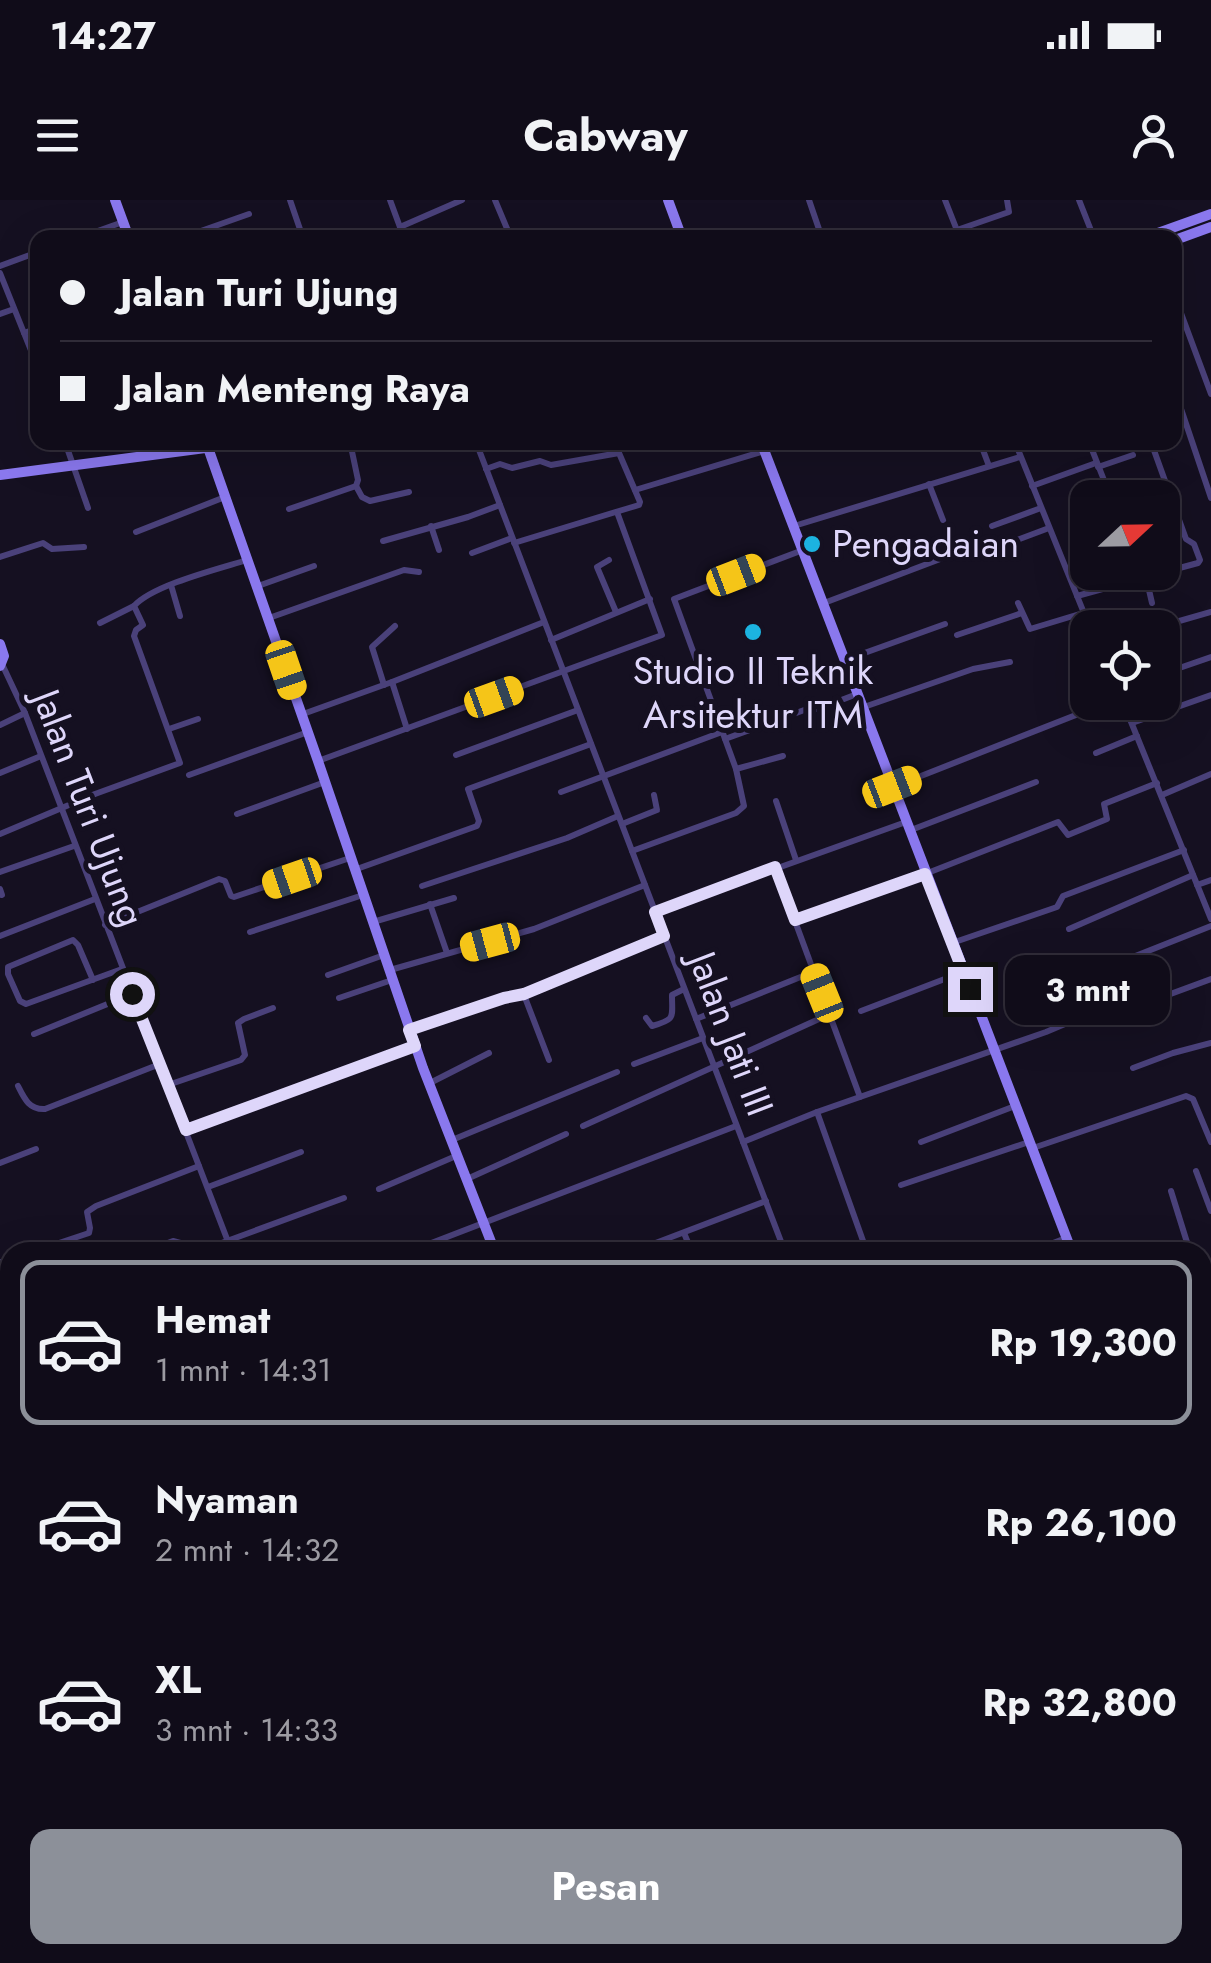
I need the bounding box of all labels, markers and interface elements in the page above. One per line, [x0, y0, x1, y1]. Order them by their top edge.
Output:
text: 14:27 [50, 8, 156, 63]
text: Cabway [523, 103, 688, 168]
icon: menu [30, 108, 85, 163]
icon: person [1126, 108, 1181, 163]
text: Jalan Turi Ujung [120, 265, 399, 320]
text: Jalan Menteng Raya [120, 361, 470, 416]
north arrow [1070, 480, 1180, 590]
map controls [1070, 480, 1180, 720]
place label: Pengadaian [832, 516, 1019, 571]
marker: Pengadaian [801, 533, 823, 555]
car [703, 550, 769, 600]
button: locate [1070, 610, 1180, 720]
marker: Studio II Teknik Arsitektur ITM [742, 621, 764, 643]
car [262, 637, 310, 703]
place label: Studio II Teknik Arsitektur ITM [633, 643, 873, 742]
car [461, 673, 527, 721]
street label: Jalan Turi Ujung [17, 677, 160, 934]
car [859, 762, 925, 812]
car [259, 854, 325, 902]
car [457, 920, 523, 964]
street label: Jalan Jati III [673, 939, 788, 1124]
callout: 3 mnt [1005, 954, 1170, 1024]
car [797, 960, 847, 1026]
route end [948, 967, 993, 1012]
text: 3 mnt [1045, 967, 1130, 1013]
route start [110, 972, 155, 1017]
text: Hemat [155, 1292, 270, 1347]
icon: car [35, 1298, 125, 1388]
text: Rp 19,300 [989, 1315, 1177, 1370]
text: 1 mnt · 14:31 [155, 1347, 332, 1393]
text: Nyaman [155, 1472, 299, 1527]
icon: car [35, 1478, 125, 1568]
text: Rp 26,100 [985, 1495, 1177, 1550]
text: 2 mnt · 14:32 [155, 1527, 339, 1573]
text: XL [155, 1652, 201, 1707]
icon: car [35, 1658, 125, 1748]
text: Rp 32,800 [983, 1675, 1177, 1730]
text: 3 mnt · 14:33 [155, 1707, 338, 1753]
button: Pesan [30, 1829, 1182, 1944]

